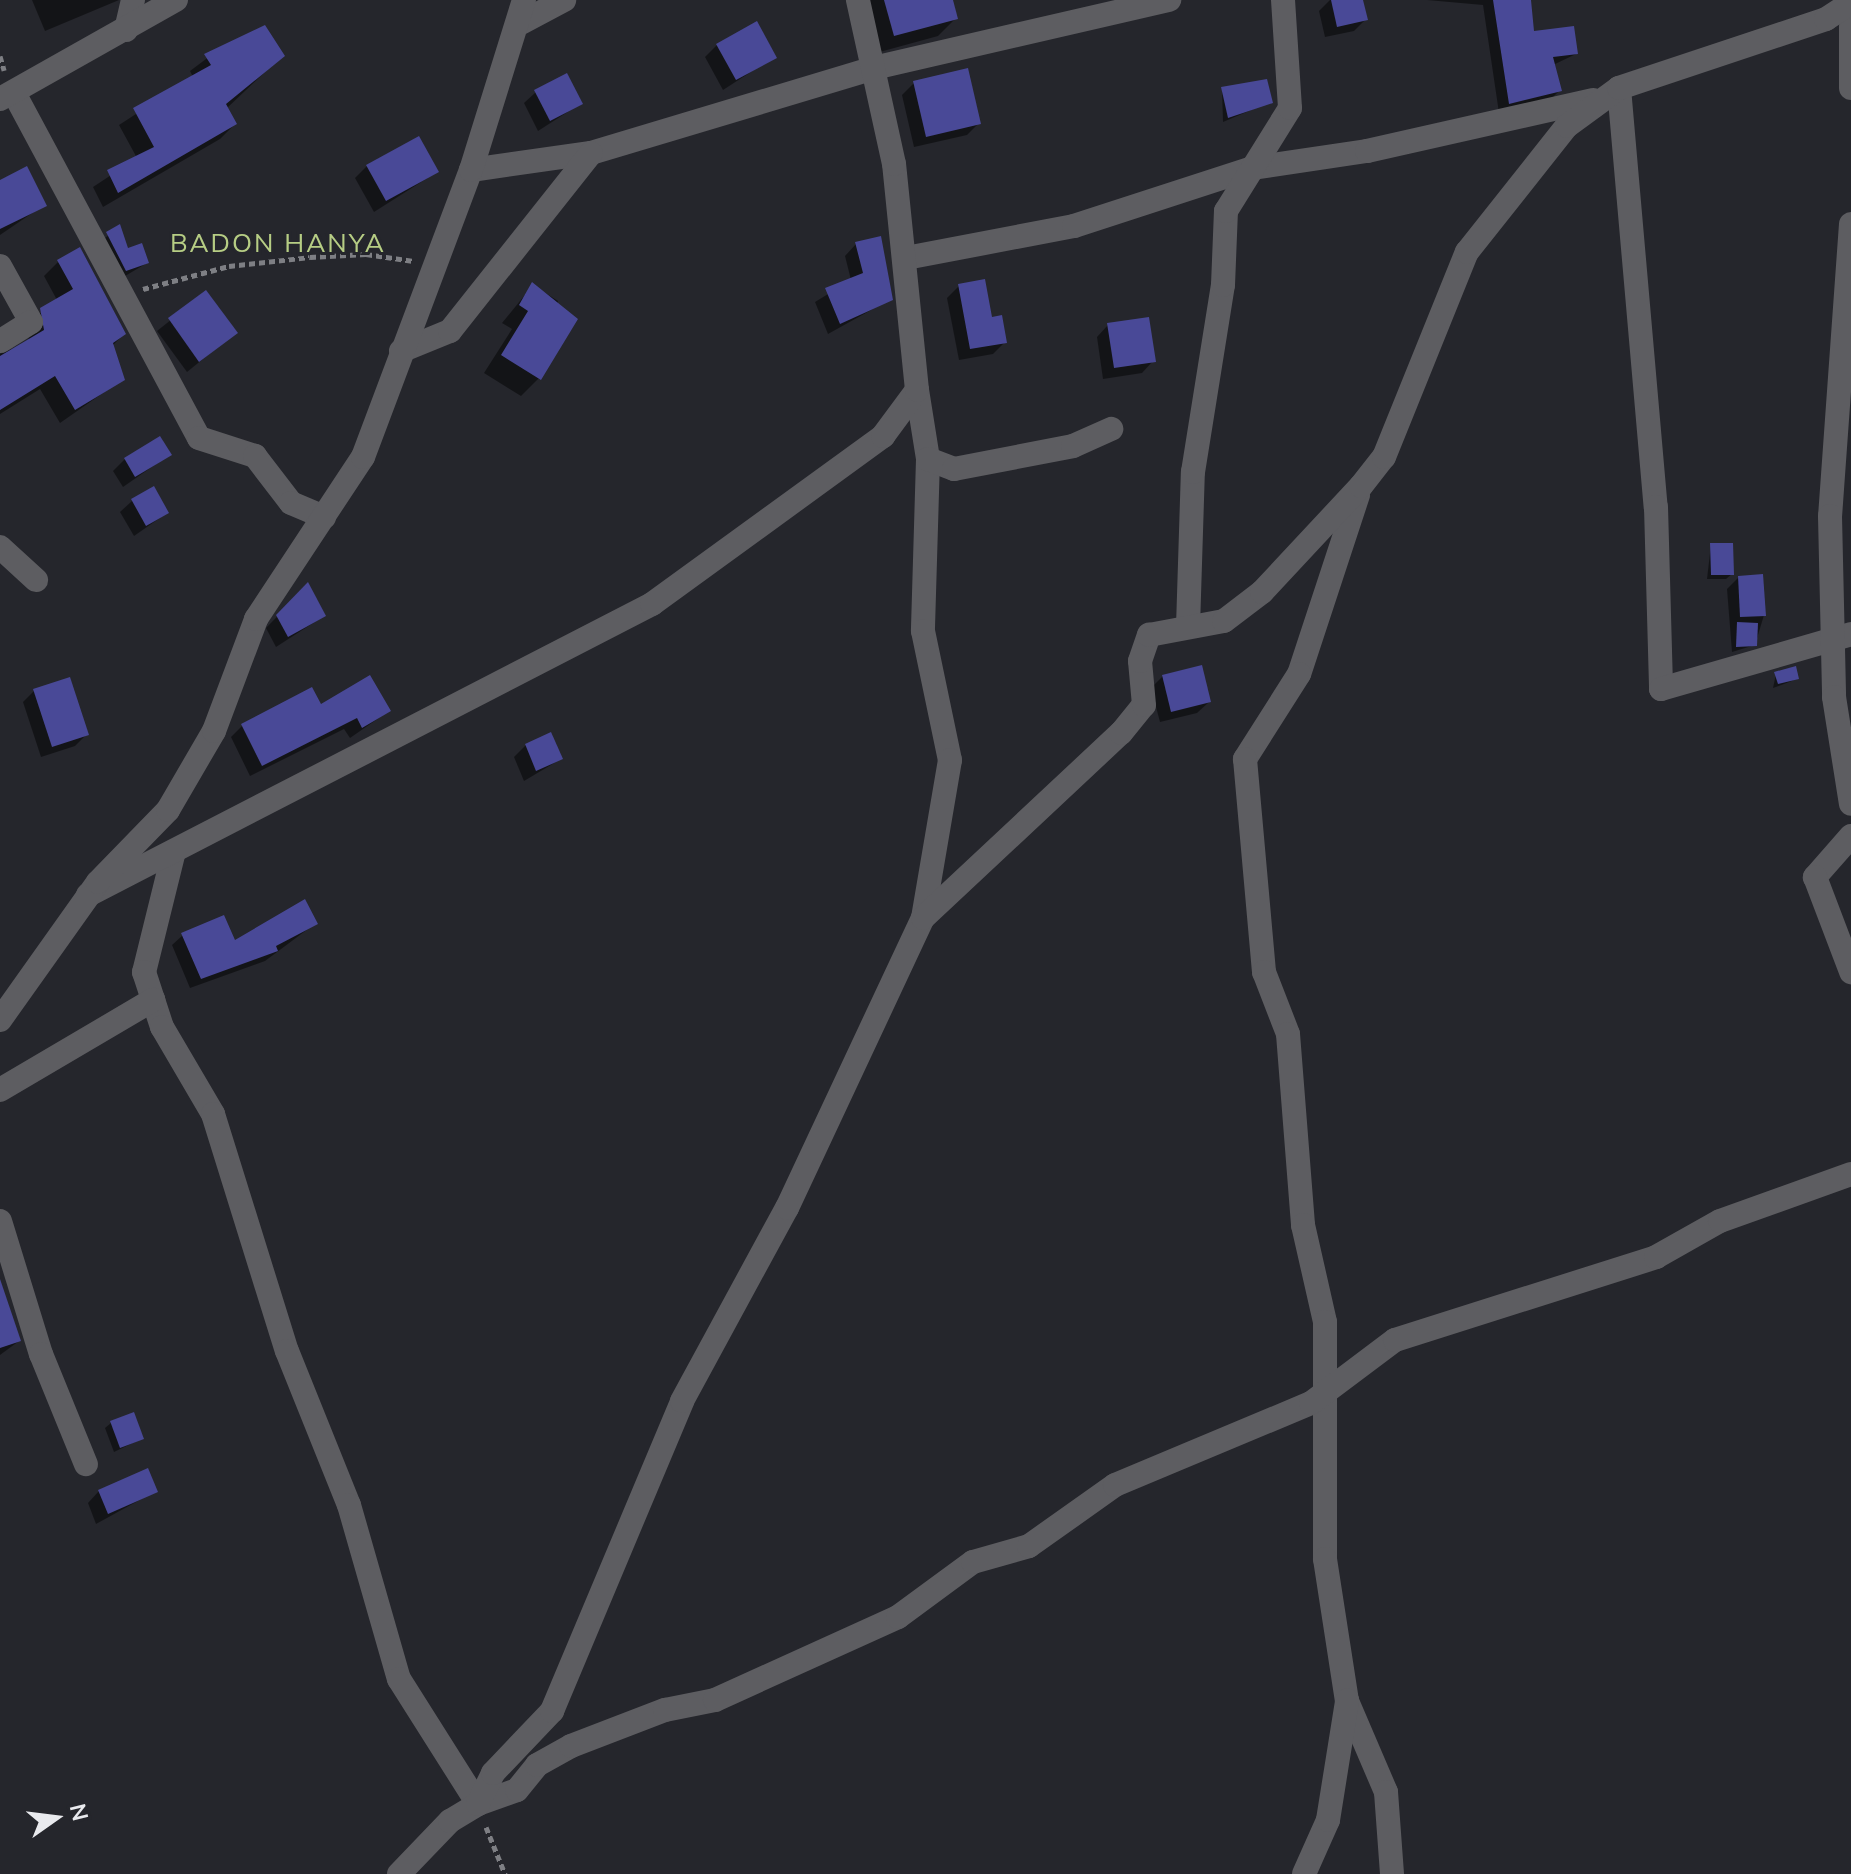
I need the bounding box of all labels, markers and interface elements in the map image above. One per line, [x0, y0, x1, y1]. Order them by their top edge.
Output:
district label: BADON HANYA [170, 227, 386, 259]
north arrow [16, 1778, 96, 1858]
text: N [64, 1801, 95, 1824]

